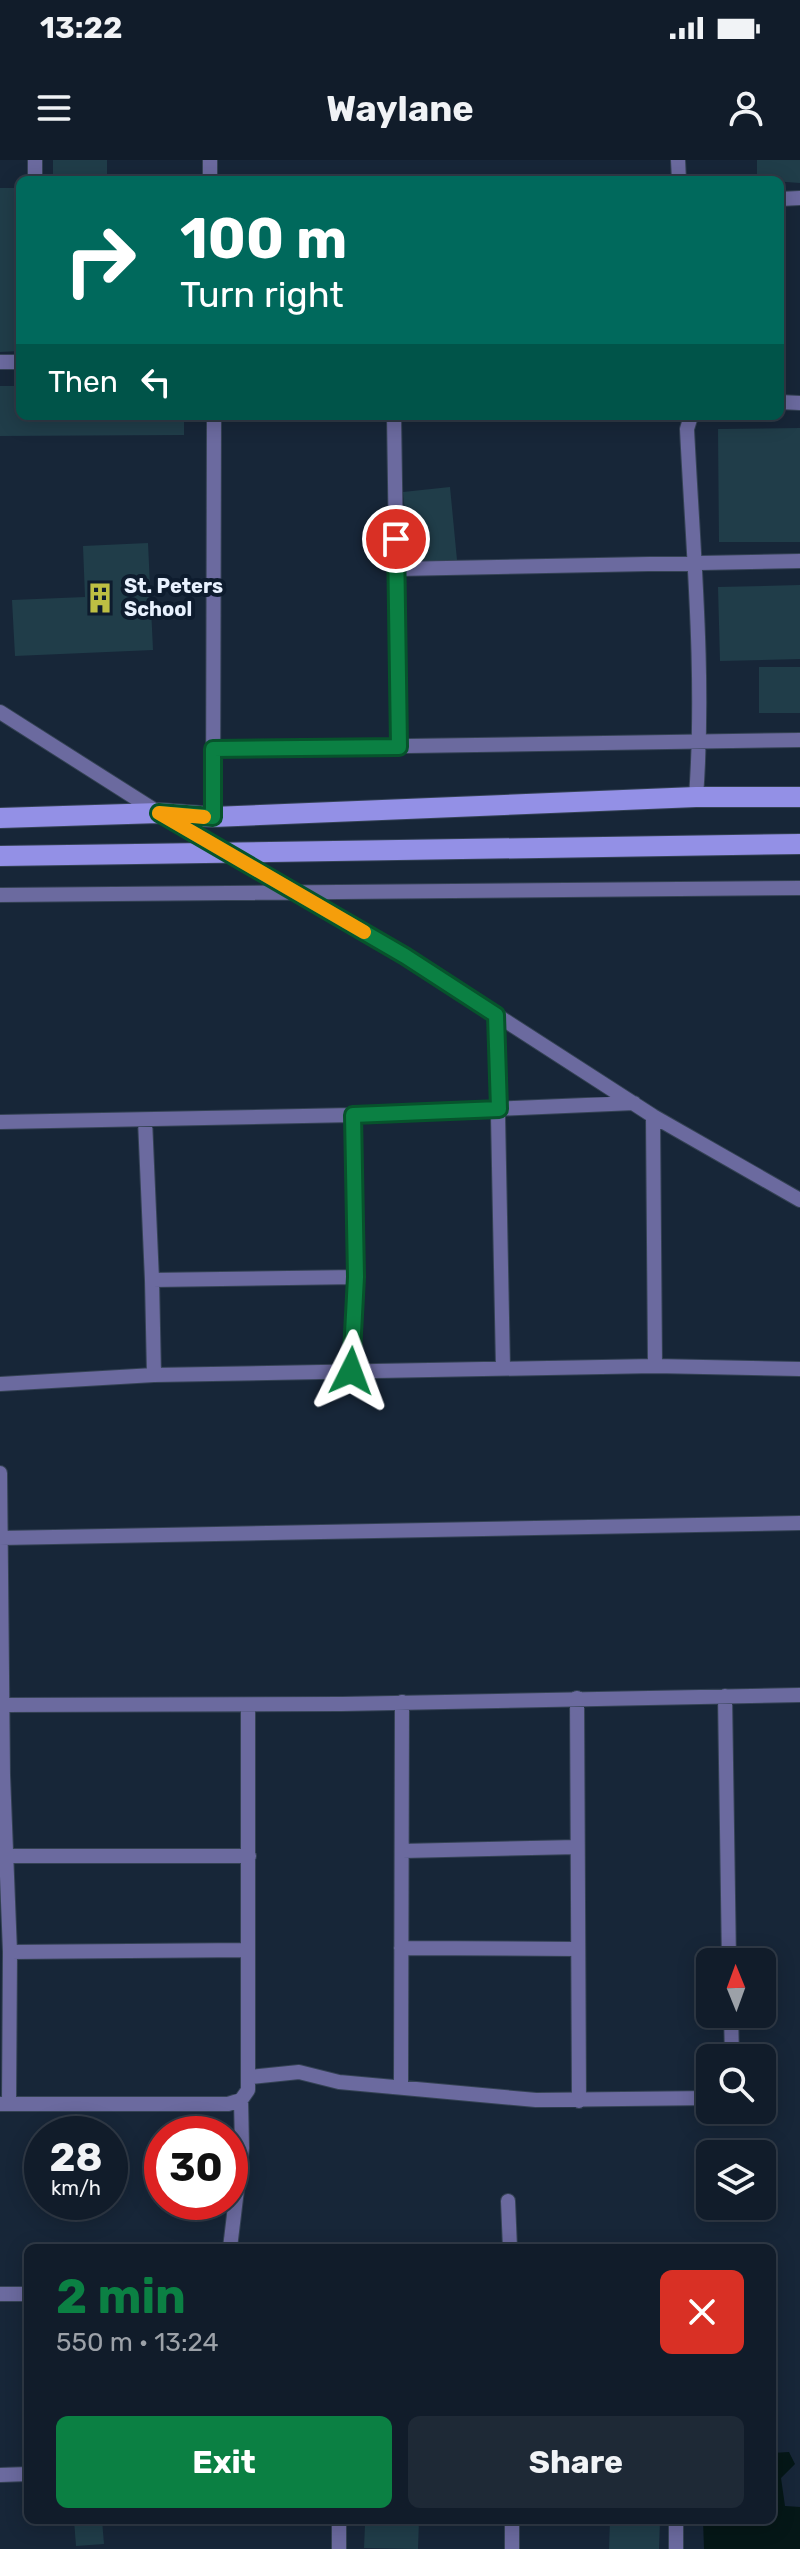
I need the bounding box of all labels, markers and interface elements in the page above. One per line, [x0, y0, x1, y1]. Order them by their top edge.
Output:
text: 13:22 [40, 10, 122, 46]
icon: menu [32, 86, 76, 130]
icon: person [724, 86, 768, 130]
text: Waylane [326, 87, 474, 130]
text: 100 m [180, 206, 347, 272]
icon: right [48, 208, 152, 312]
text: Turn right [180, 273, 344, 316]
icon: left [134, 360, 178, 404]
text: Then [48, 364, 118, 400]
pin [362, 505, 430, 573]
icon: arrive [374, 517, 418, 561]
place label: St. Peters School [124, 574, 223, 621]
building icon: St. Peters School [83, 581, 117, 615]
position arrow [309, 1329, 393, 1413]
north arrow [696, 1948, 776, 2028]
map controls [696, 1948, 776, 2220]
button: search [696, 2044, 776, 2124]
speed limit sign: 30 [144, 2116, 248, 2220]
text: 28 [49, 2134, 103, 2181]
button: layers [696, 2140, 776, 2220]
text: km/h [51, 2176, 101, 2200]
text: 2 min [56, 2268, 186, 2325]
button: close [660, 2270, 744, 2354]
text: 550 m · 13:24 [56, 2327, 219, 2358]
button: Exit [56, 2416, 392, 2508]
button: Share [408, 2416, 744, 2508]

